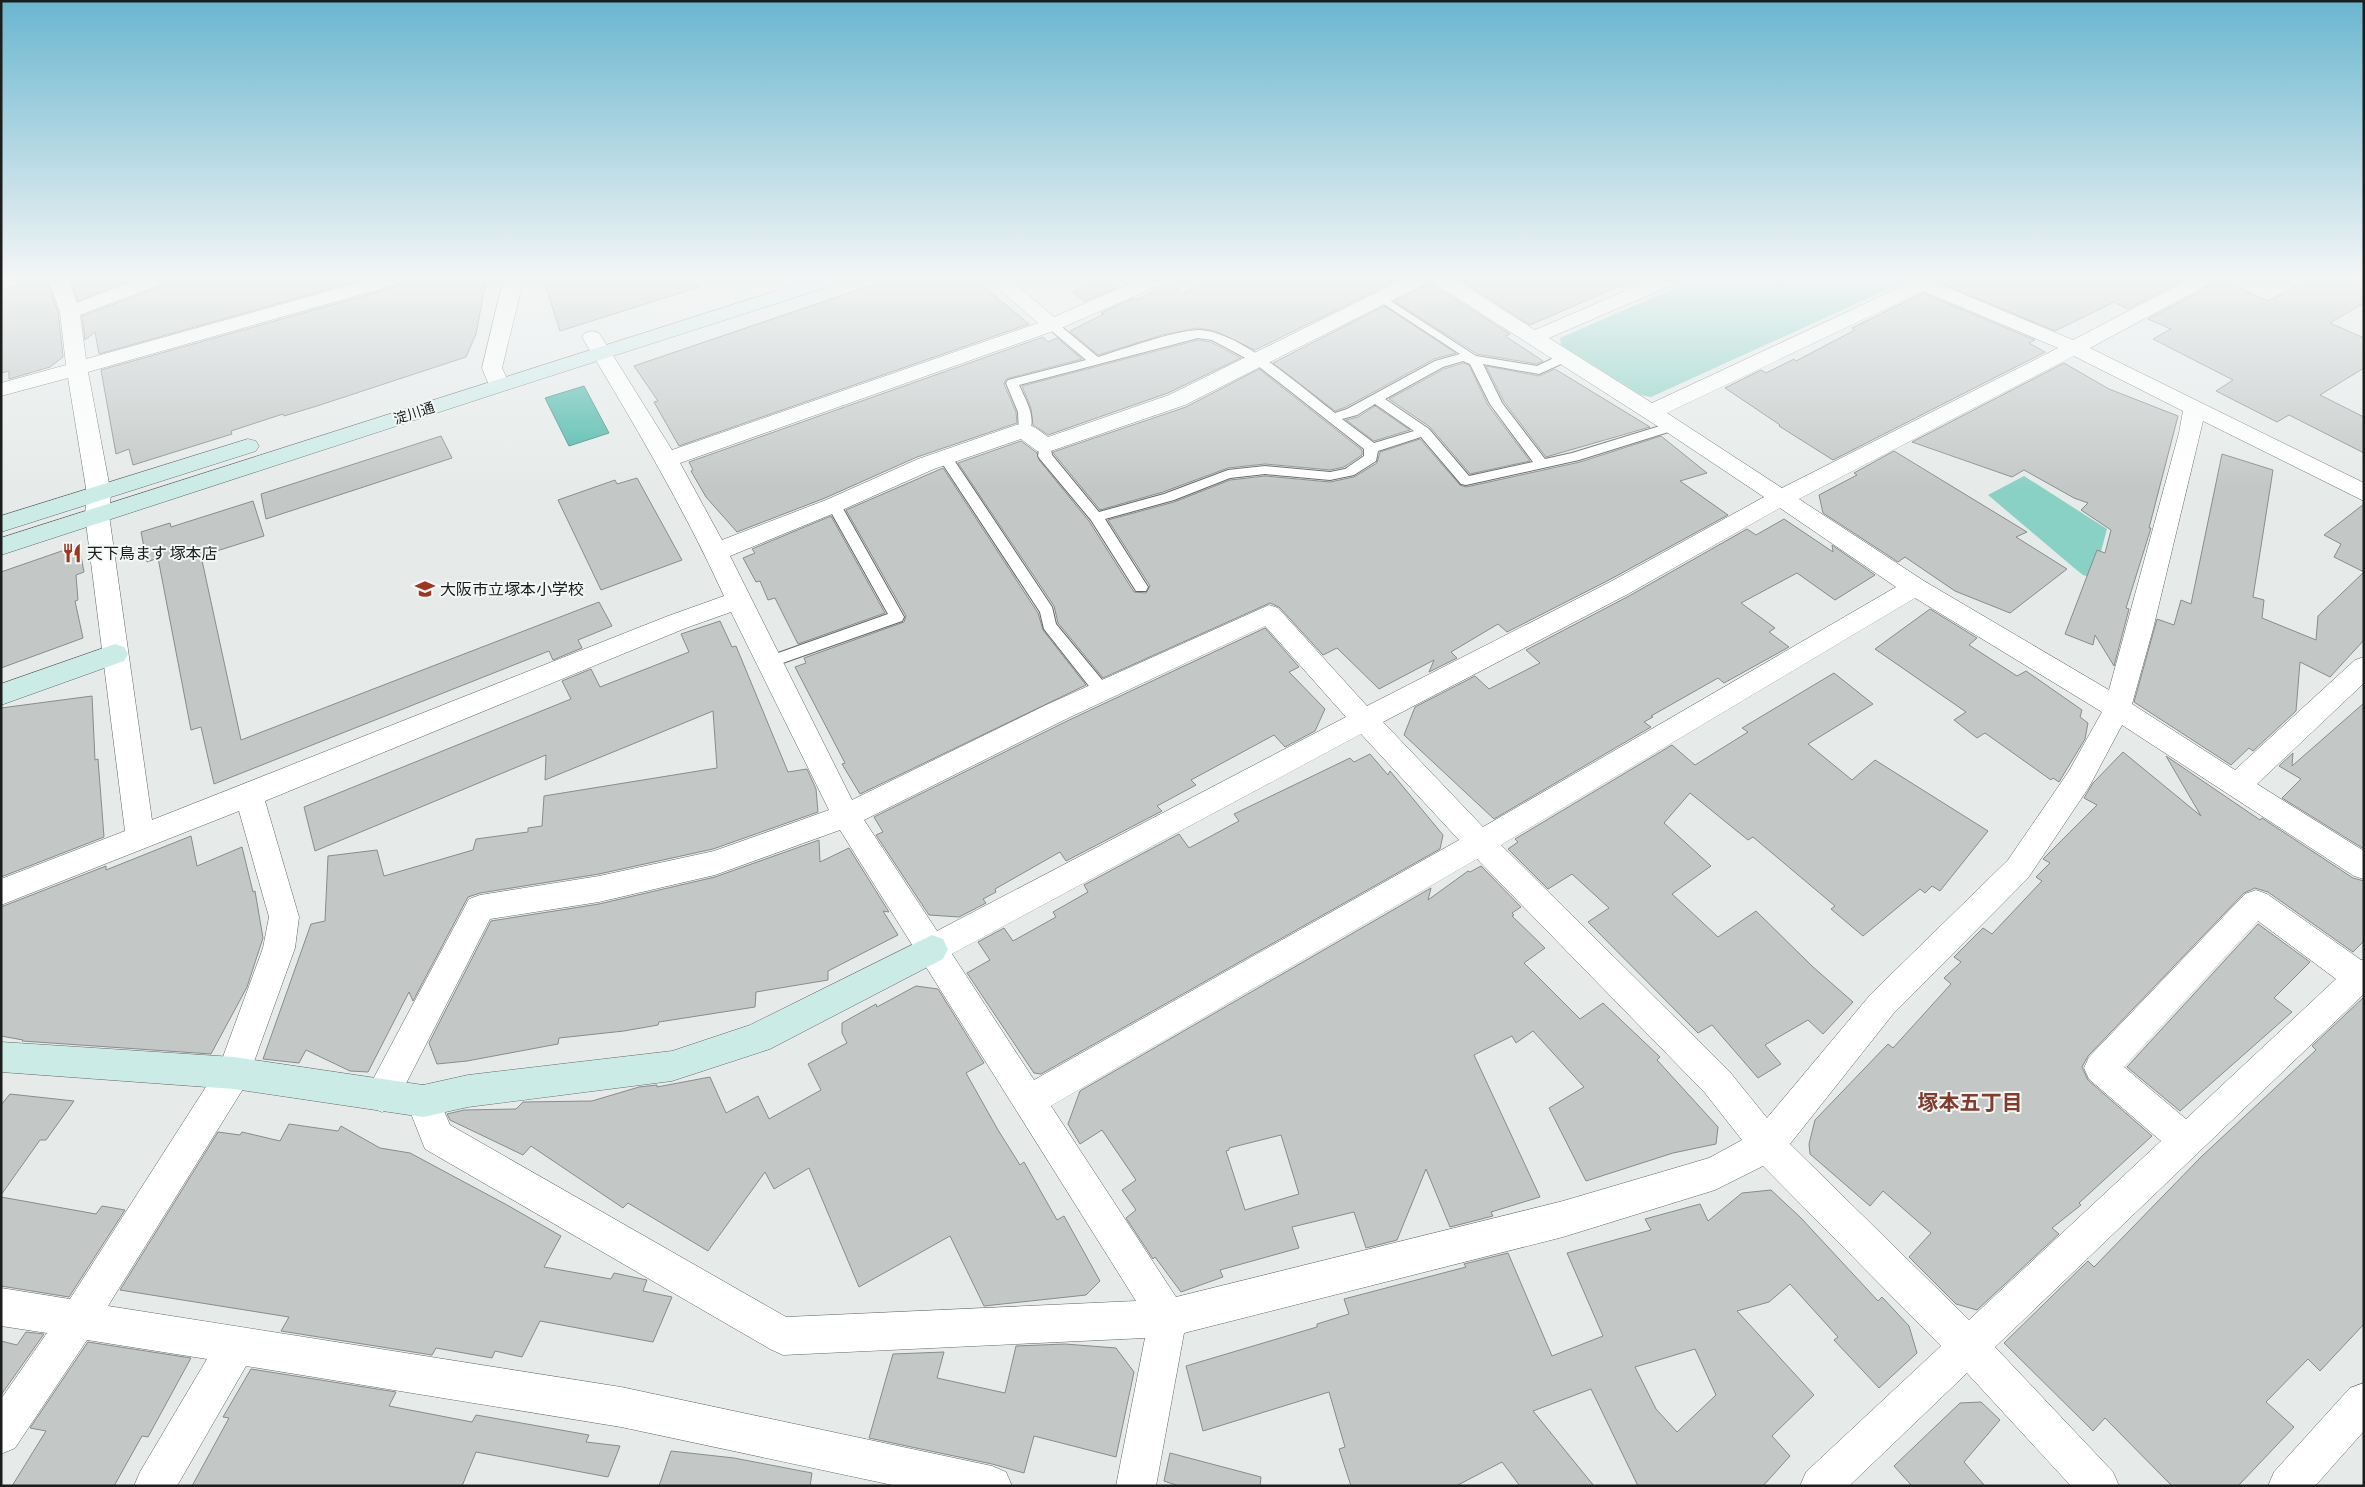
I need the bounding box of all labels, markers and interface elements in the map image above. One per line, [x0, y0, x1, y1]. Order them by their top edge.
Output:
street label: 淀川通 [392, 399, 437, 428]
restaurant icon: 天下鳥ます 塚本店 [61, 542, 83, 564]
place label: 天下鳥ます 塚本店 [87, 545, 218, 564]
school or university icon: 大阪市立塚本小学校 [414, 578, 436, 600]
place label: 大阪市立塚本小学校 [440, 581, 584, 600]
district label: 塚本五丁目 [1918, 1091, 2023, 1116]

